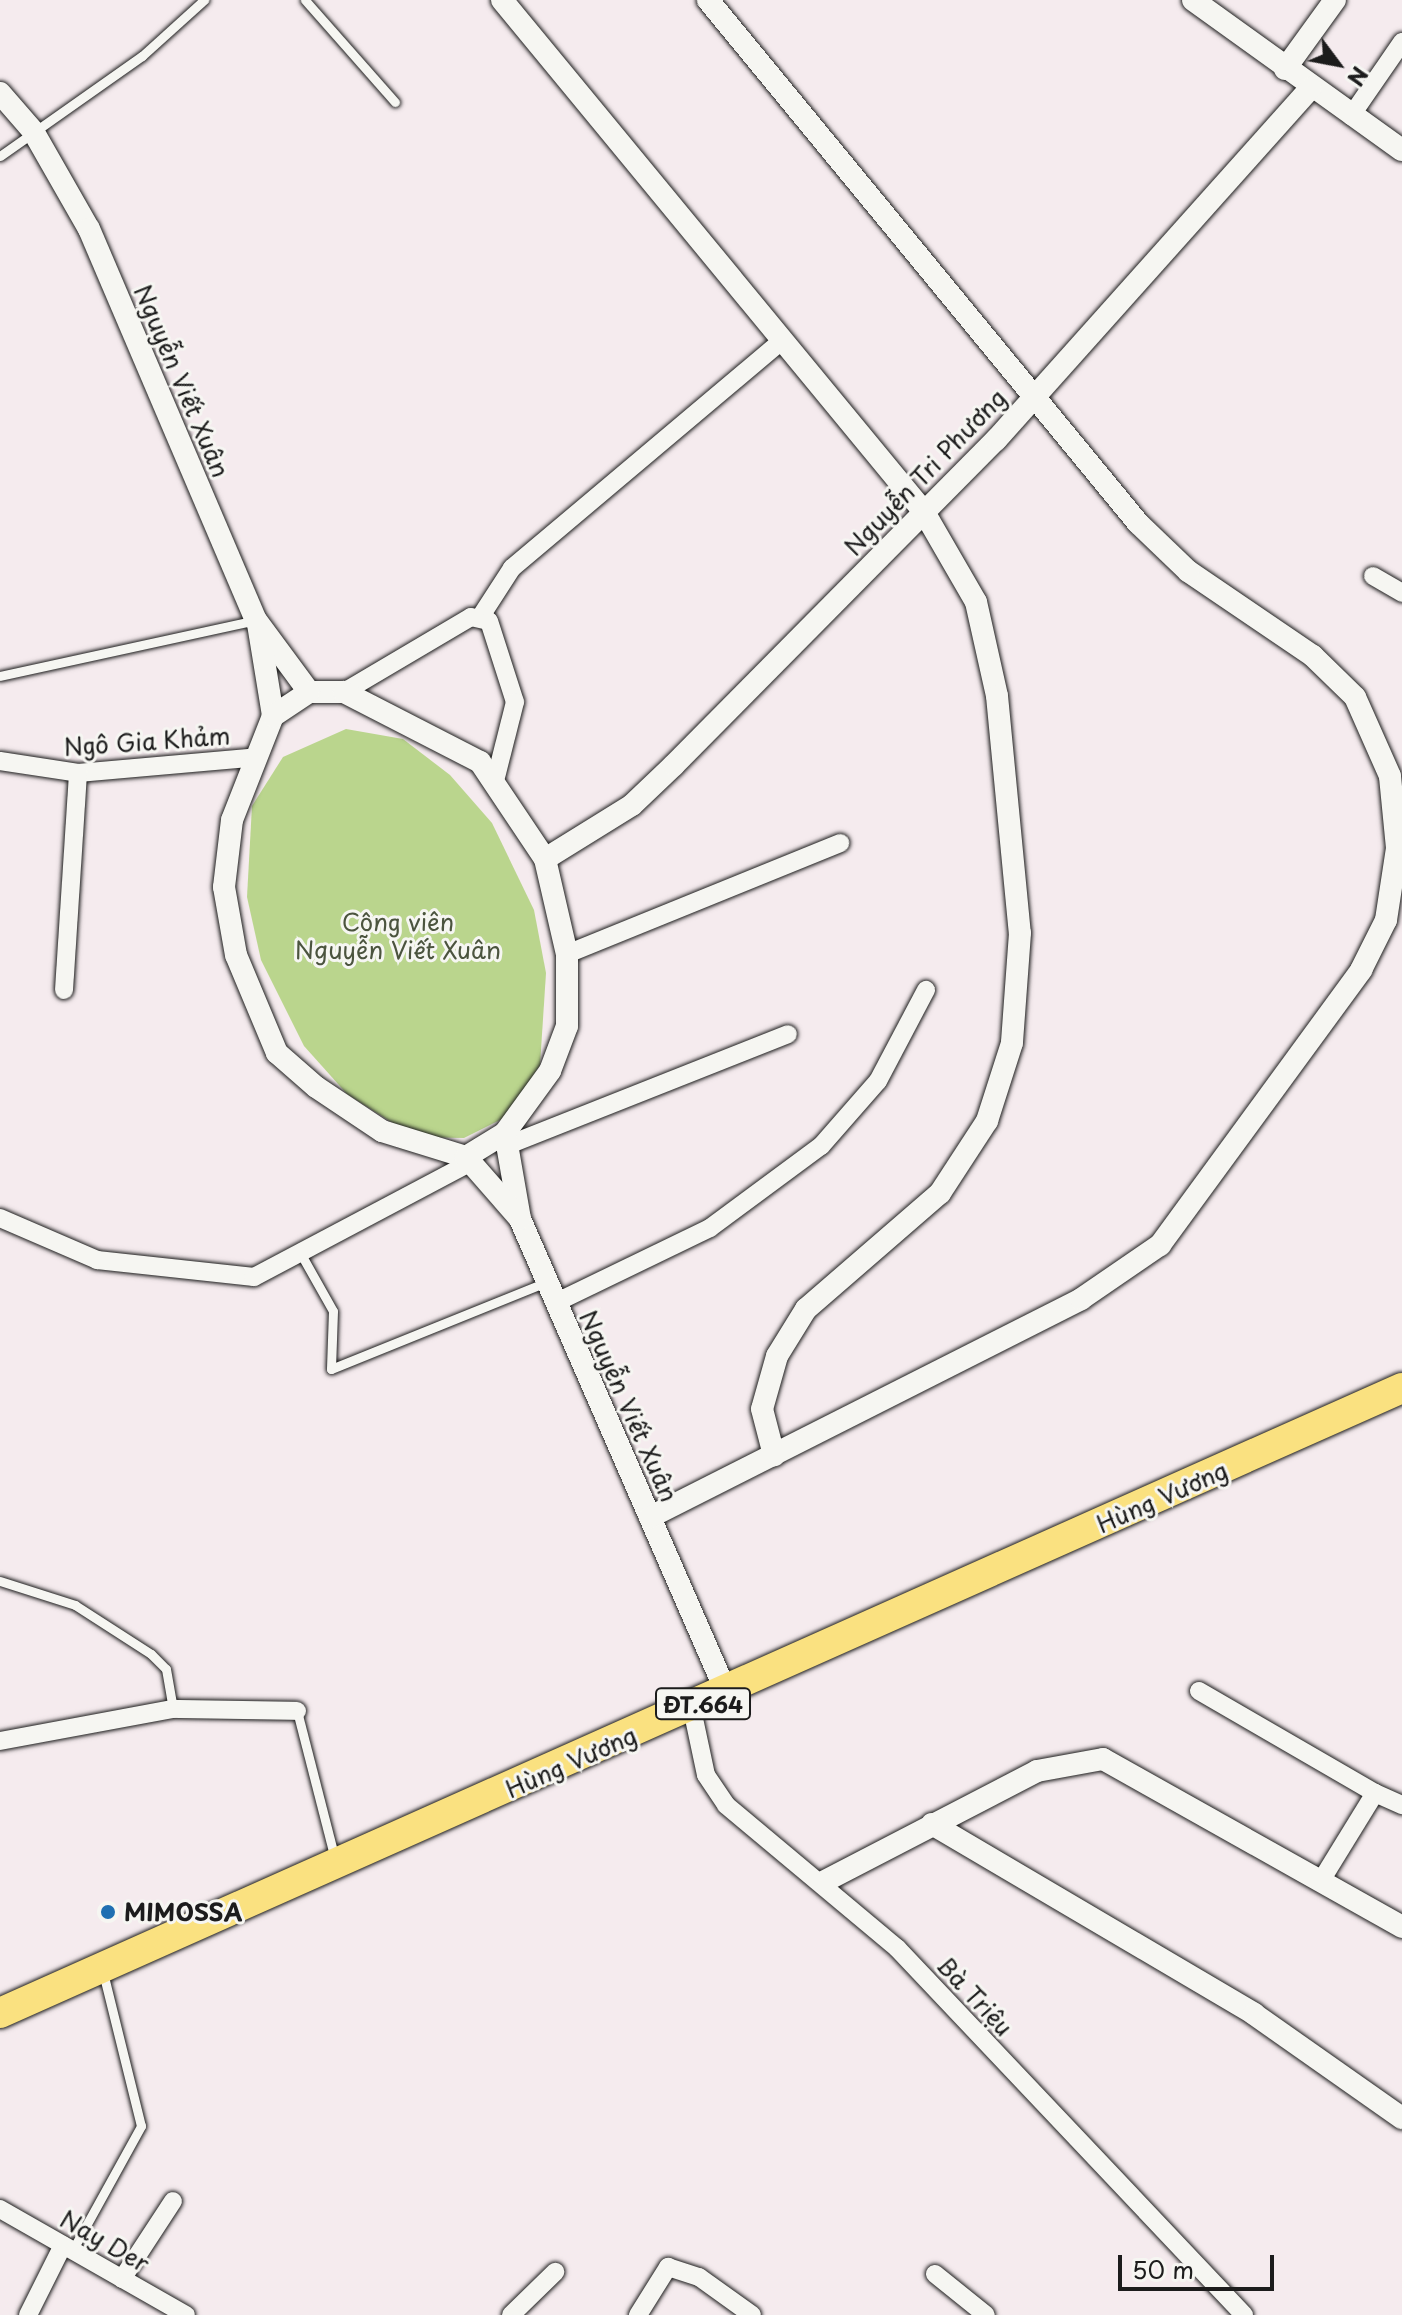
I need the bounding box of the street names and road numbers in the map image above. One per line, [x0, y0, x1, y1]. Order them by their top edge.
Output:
street label: Nguyễn Viết Xuân [128, 280, 236, 482]
street label: Nguyễn Tri Phương [837, 382, 1013, 562]
street label: Ngô Gia Khảm [61, 721, 233, 761]
street label: Nguyễn Viết Xuân [574, 1306, 684, 1506]
street label: Hùng Vương [1092, 1455, 1232, 1539]
road number: ĐT.664 [655, 1686, 751, 1722]
street label: Hùng Vương [501, 1720, 641, 1804]
street label: Bà Triệu [932, 1951, 1018, 2041]
street label: Nay Der [55, 2204, 155, 2278]

